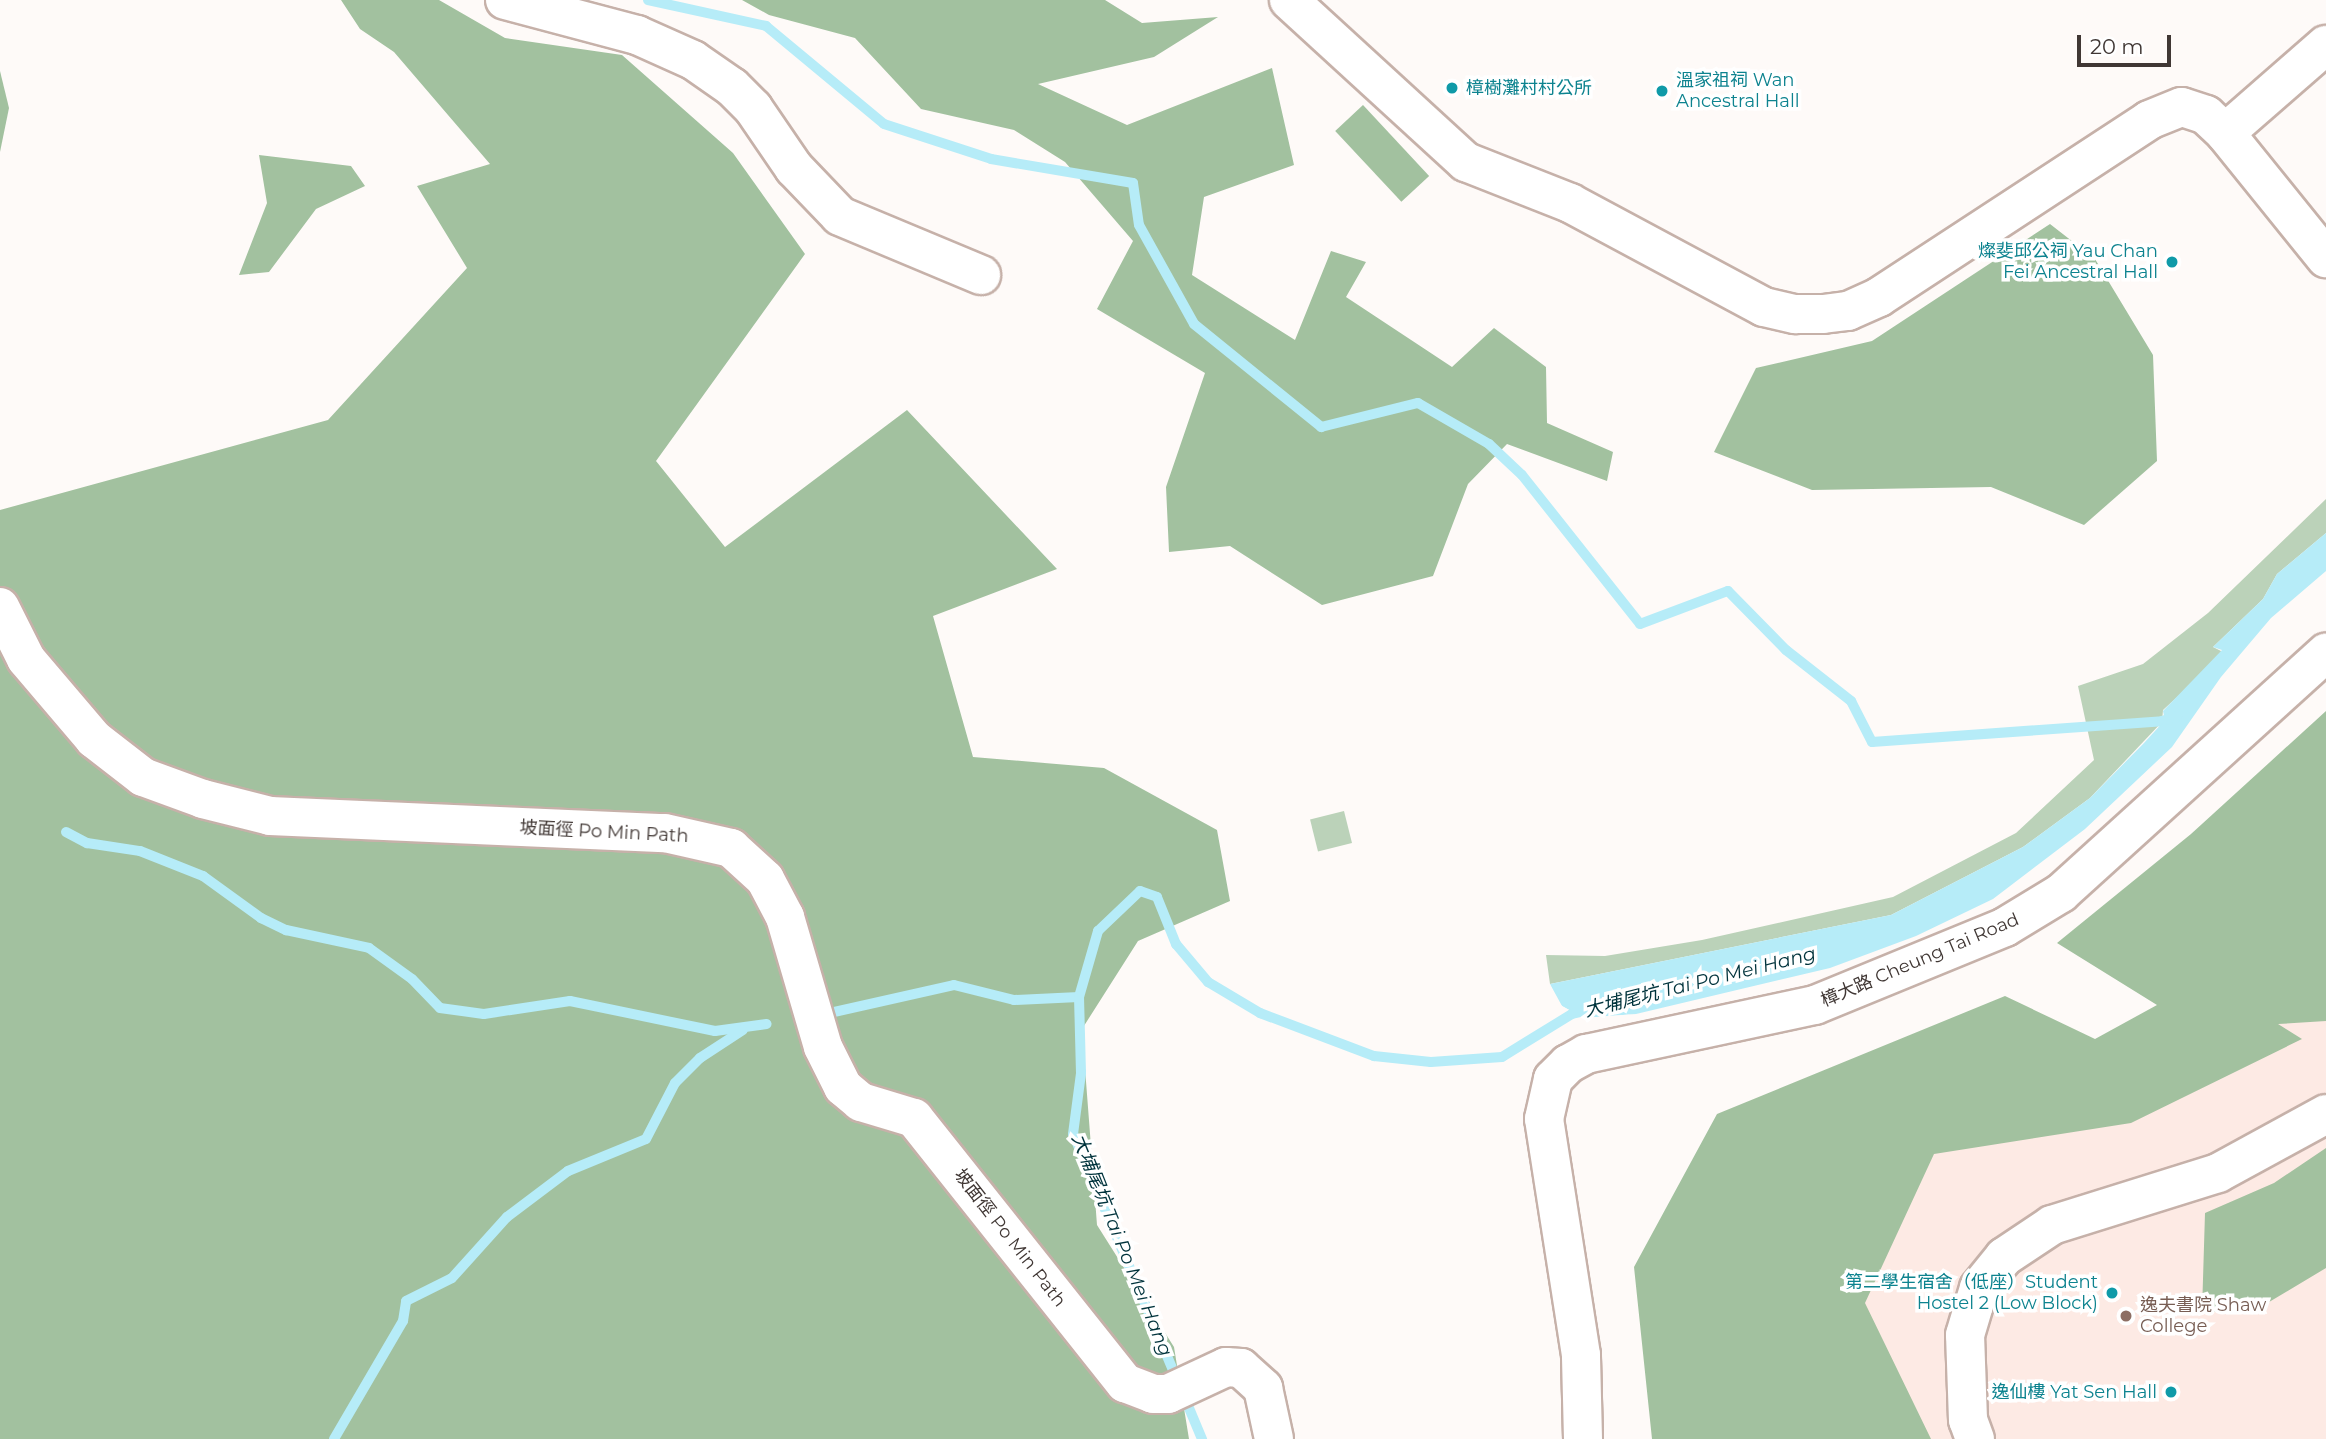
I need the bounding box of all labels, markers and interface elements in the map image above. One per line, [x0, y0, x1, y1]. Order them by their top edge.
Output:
scale bar [2081, 21, 2176, 65]
text: 20 m [2090, 34, 2144, 59]
place label: 溫家祖祠 Wan Ancestral Hall [1676, 70, 1800, 112]
place label: 樟樹灘村村公所 [1466, 77, 1592, 99]
marker: 樟樹灘村村公所 [1444, 80, 1460, 96]
marker: 溫家祖祠 Wan Ancestral Hall [1654, 83, 1670, 99]
place label: 燦斐邱公祠 Yau Chan Fei Ancestral Hall [1978, 241, 2158, 284]
marker: 燦斐邱公祠 Yau Chan Fei Ancestral Hall [2164, 254, 2180, 270]
street label: 坡面徑 Po Min Path [519, 817, 689, 847]
street label: 樟大路 Cheung Tai Road [1818, 908, 2022, 1012]
water label: 大埔尾坑 Tai Po Mei Hang [1582, 942, 1818, 1022]
water label: 大埔尾坑 Tai Po Mei Hang [1067, 1130, 1177, 1360]
street label: 坡面徑 Po Min Path [949, 1165, 1071, 1311]
place label: 第二學生宿舍（低座）Student Hostel 2 (Low Block) [1845, 1272, 2098, 1314]
marker: 第二學生宿舍（低座）Student Hostel 2 (Low Block) [2104, 1285, 2120, 1301]
place label: 逸夫書院 Shaw College [2140, 1295, 2266, 1338]
marker: 逸夫書院 Shaw College [2118, 1308, 2134, 1324]
place label: 逸仙樓 Yat Sen Hall [1992, 1381, 2157, 1403]
marker: 逸仙樓 Yat Sen Hall [2163, 1384, 2179, 1400]

